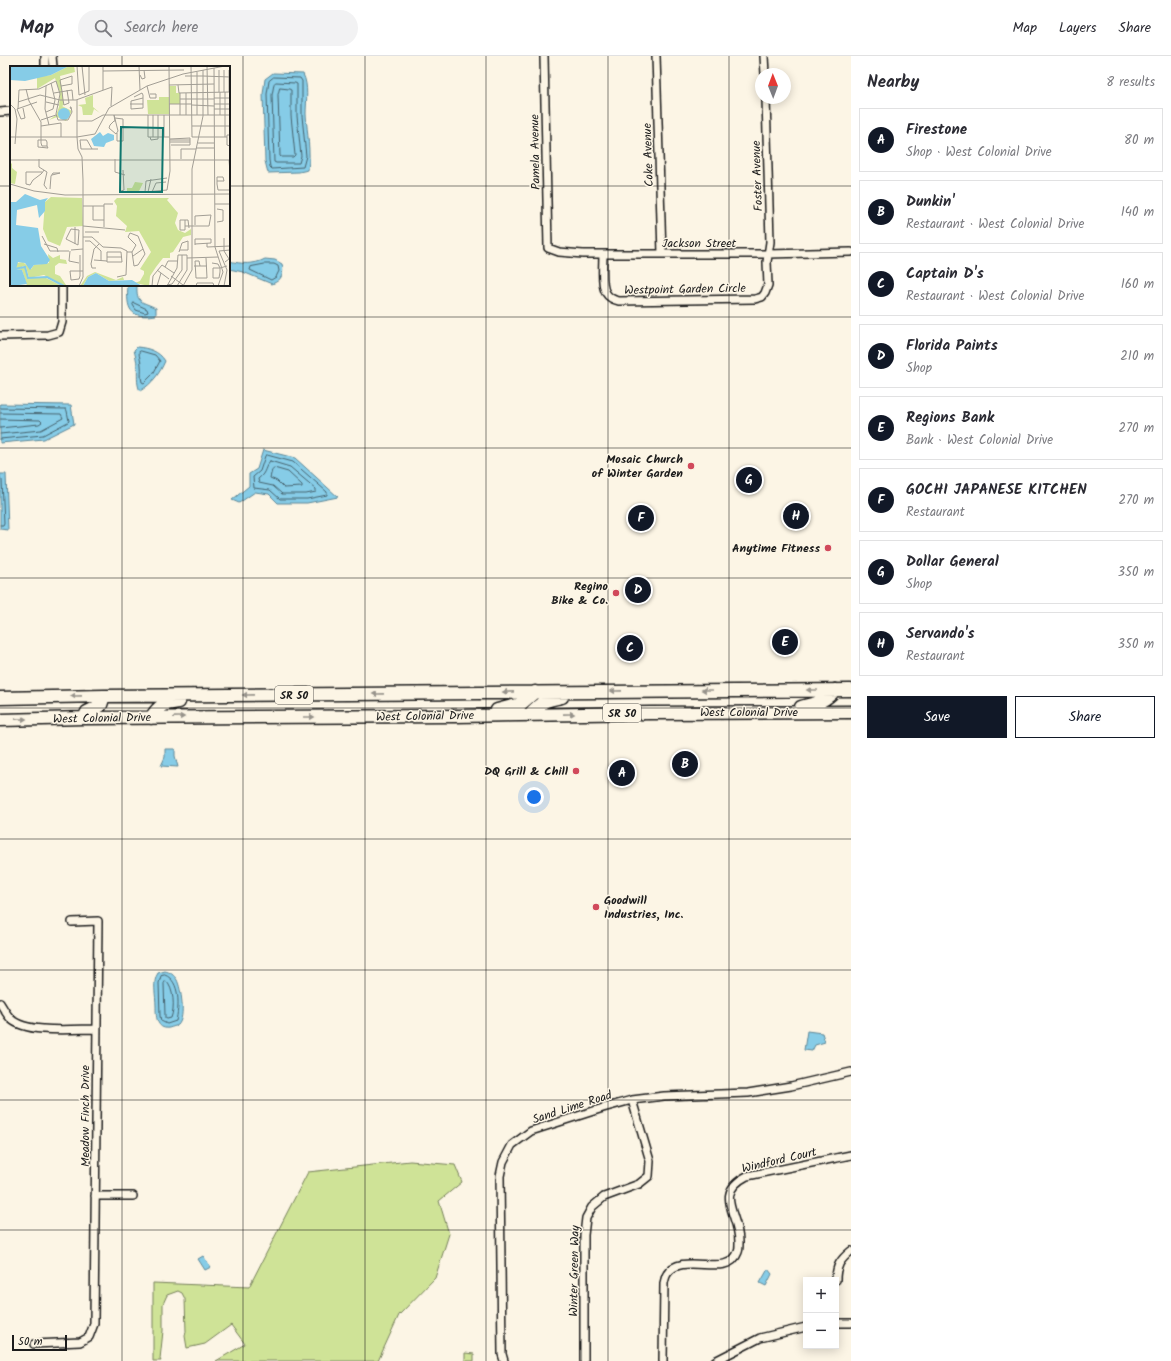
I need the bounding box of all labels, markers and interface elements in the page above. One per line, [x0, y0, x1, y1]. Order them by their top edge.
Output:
search box [78, 10, 358, 46]
text: Map [20, 13, 54, 43]
text: Search here [124, 16, 198, 40]
icon: search [92, 17, 114, 39]
text: Map [1013, 17, 1037, 39]
text: Layers [1059, 17, 1097, 39]
text: Share [1119, 17, 1151, 39]
inset map [10, 66, 230, 286]
north arrow [755, 68, 791, 104]
text: Nearby [867, 69, 919, 96]
text: 8 results [1106, 72, 1155, 93]
street label: Pamela Avenue [525, 113, 546, 190]
text: Firestone [906, 118, 967, 142]
street label: Coke Avenue [638, 122, 659, 187]
text: A [877, 130, 885, 151]
text: 80 m [1124, 130, 1154, 151]
street label: Foster Avenue [747, 140, 768, 212]
text: Shop · West Colonial Drive [906, 142, 1052, 163]
text: Dunkin' [906, 190, 955, 214]
text: B [877, 202, 885, 223]
text: 140 m [1121, 202, 1154, 223]
text: Restaurant · West Colonial Drive [906, 214, 1084, 235]
street label: Jackson Street [662, 234, 737, 253]
text: Captain D's [906, 262, 984, 286]
text: C [877, 274, 885, 295]
text: 160 m [1121, 274, 1154, 295]
street label: Westpoint Garden Circle [624, 279, 747, 300]
text: Restaurant · West Colonial Drive [906, 286, 1084, 307]
text: Florida Paints [906, 334, 998, 358]
text: D [877, 346, 885, 367]
text: 210 m [1120, 346, 1154, 367]
text: Shop [906, 358, 932, 379]
text: Regions Bank [906, 406, 994, 430]
text: E [877, 418, 885, 439]
text: 270 m [1118, 418, 1154, 439]
text: Bank · West Colonial Drive [906, 430, 1053, 451]
place label: Mosaic Church of Winter Garden [592, 450, 683, 483]
marker: Mosaic Church of Winter Garden [686, 461, 696, 471]
pin: G [736, 465, 762, 495]
text: GOCHI JAPANESE KITCHEN [906, 478, 1087, 502]
text: F [877, 490, 885, 511]
text: 270 m [1118, 490, 1154, 511]
pin: H [783, 501, 809, 531]
text: Restaurant [906, 502, 965, 523]
pin: F [628, 503, 654, 533]
place label: Anytime Fitness [732, 539, 820, 558]
marker: Anytime Fitness [823, 543, 833, 553]
text: Dollar General [906, 550, 999, 574]
text: G [877, 562, 885, 583]
text: 350 m [1118, 562, 1154, 583]
text: Shop [906, 574, 932, 595]
pin: D [625, 575, 651, 605]
place label: Regino Bike & Co. [551, 577, 609, 610]
marker: Regino Bike & Co. [611, 588, 621, 598]
text: Servando's [906, 622, 975, 646]
pin: E [772, 627, 798, 657]
pin: C [617, 633, 643, 663]
text: H [877, 634, 885, 655]
text: 350 m [1118, 634, 1154, 655]
text: Restaurant [906, 646, 965, 667]
road number: SR 50 [275, 686, 313, 704]
one-way arrow [700, 687, 713, 693]
one-way arrow [805, 687, 818, 693]
one-way arrow [609, 688, 622, 694]
one-way arrow [501, 689, 514, 695]
one-way arrow [371, 691, 384, 697]
one-way arrow [241, 692, 254, 698]
one-way arrow [70, 693, 82, 700]
button: Save [867, 696, 1007, 738]
button: Share [1015, 696, 1155, 738]
street label: West Colonial Drive [700, 703, 799, 722]
road number: SR 50 [603, 704, 641, 722]
street label: West Colonial Drive [376, 706, 475, 727]
street label: West Colonial Drive [53, 708, 152, 729]
one-way arrow [563, 711, 576, 717]
one-way arrow [173, 714, 185, 721]
one-way arrow [303, 714, 316, 720]
one-way arrow [15, 716, 27, 723]
pin: B [672, 749, 698, 779]
pin: A [609, 758, 635, 788]
place label: DQ Grill & Chill [484, 762, 569, 781]
marker: DQ Grill & Chill [571, 766, 581, 776]
your location [524, 787, 544, 807]
place label: Goodwill Industries, Inc. [604, 891, 684, 924]
marker: Goodwill Industries, Inc. [591, 902, 601, 912]
street label: Meadow Finch Drive [76, 1064, 95, 1167]
street label: Sand Lime Road [530, 1085, 615, 1129]
street label: Windford Court [740, 1143, 819, 1178]
street label: Winter Green Way [564, 1225, 585, 1317]
map controls [803, 1277, 839, 1349]
button: + [803, 1277, 839, 1313]
button: − [803, 1313, 839, 1349]
scale bar [12, 1333, 67, 1352]
text: 50 m [18, 1333, 43, 1351]

